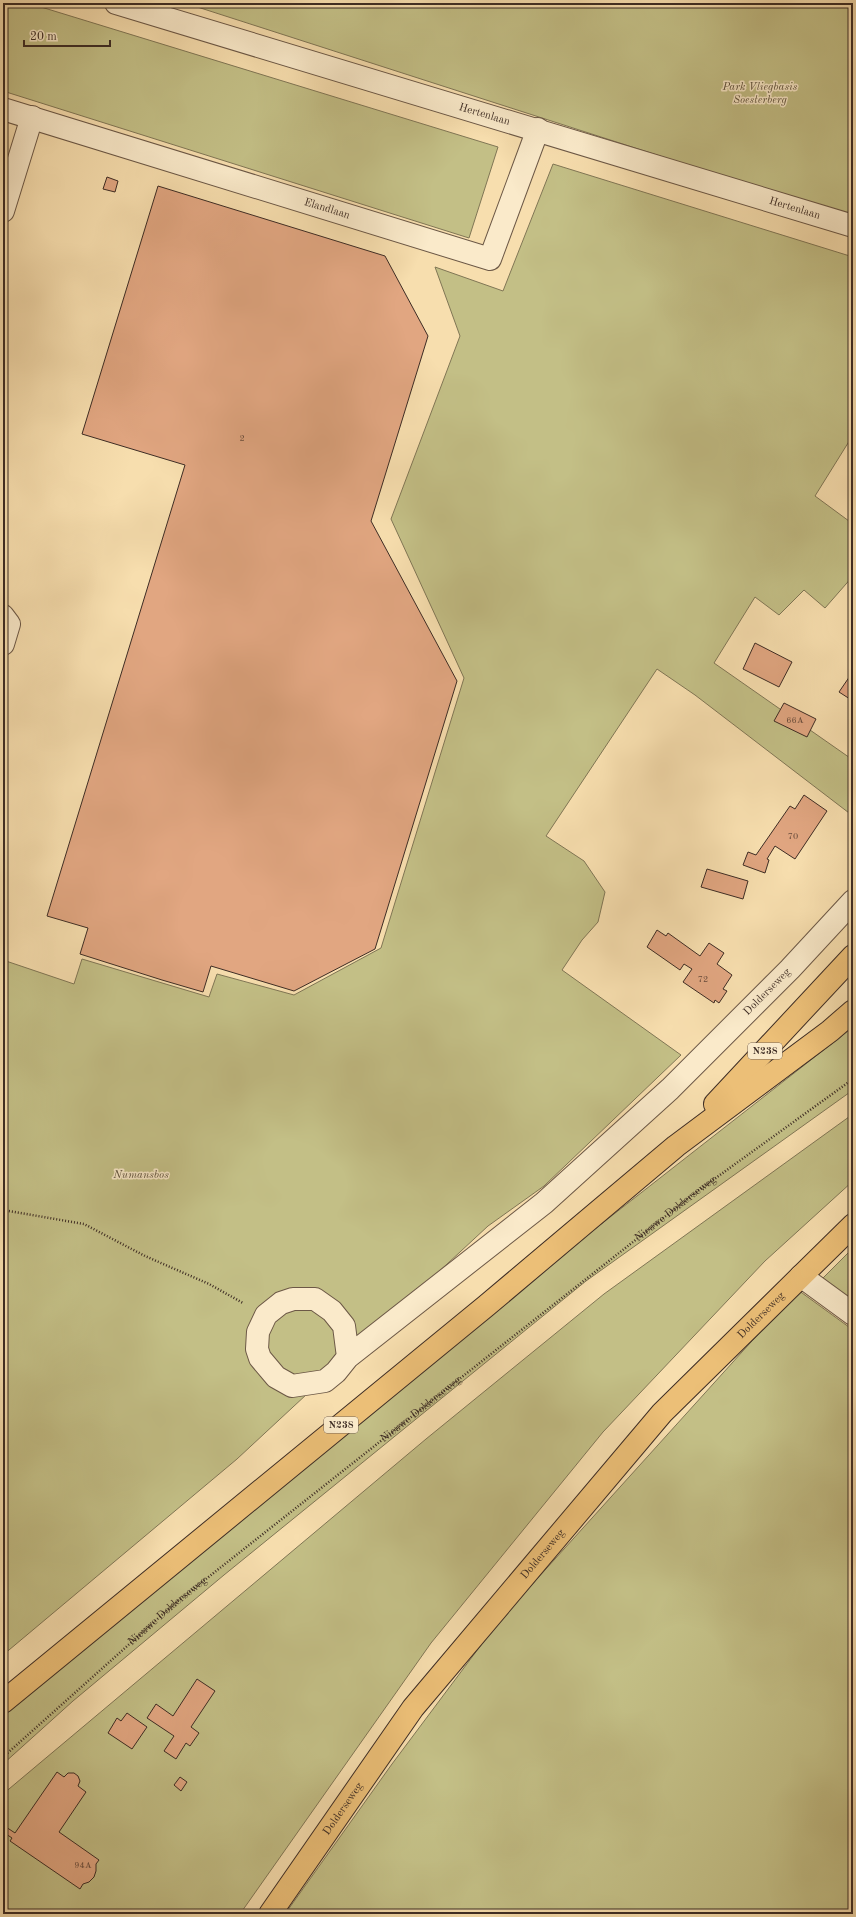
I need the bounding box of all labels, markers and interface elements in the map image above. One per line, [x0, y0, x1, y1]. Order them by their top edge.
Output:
scale bar [24, 22, 110, 48]
text: 20 m [30, 31, 57, 43]
park label: Park Vliegbasis Soesterberg [722, 82, 798, 106]
street label: Hertenlaan [458, 102, 511, 127]
street label: Hertenlaan [768, 195, 822, 221]
street label: Elandlaan [303, 197, 351, 221]
house number: 2 [239, 434, 245, 443]
house number: 66A [786, 716, 804, 725]
house number: 70 [788, 832, 798, 841]
street label: Dolderseweg [742, 966, 793, 1017]
house number: 72 [698, 975, 708, 984]
road number: N238 [748, 1043, 782, 1059]
park label: Numansbos [112, 1170, 169, 1181]
street label: Nieuwe Dolderseweg [633, 1174, 718, 1244]
street label: Dolderseweg [736, 1290, 787, 1341]
street label: Nieuwe Dolderseweg [378, 1374, 464, 1444]
road number: N238 [324, 1417, 358, 1433]
street label: Dolderseweg [519, 1527, 567, 1581]
street label: Nieuwe Dolderseweg [126, 1575, 209, 1648]
street label: Dolderseweg [321, 1781, 365, 1837]
house number: 94A [74, 1861, 92, 1870]

